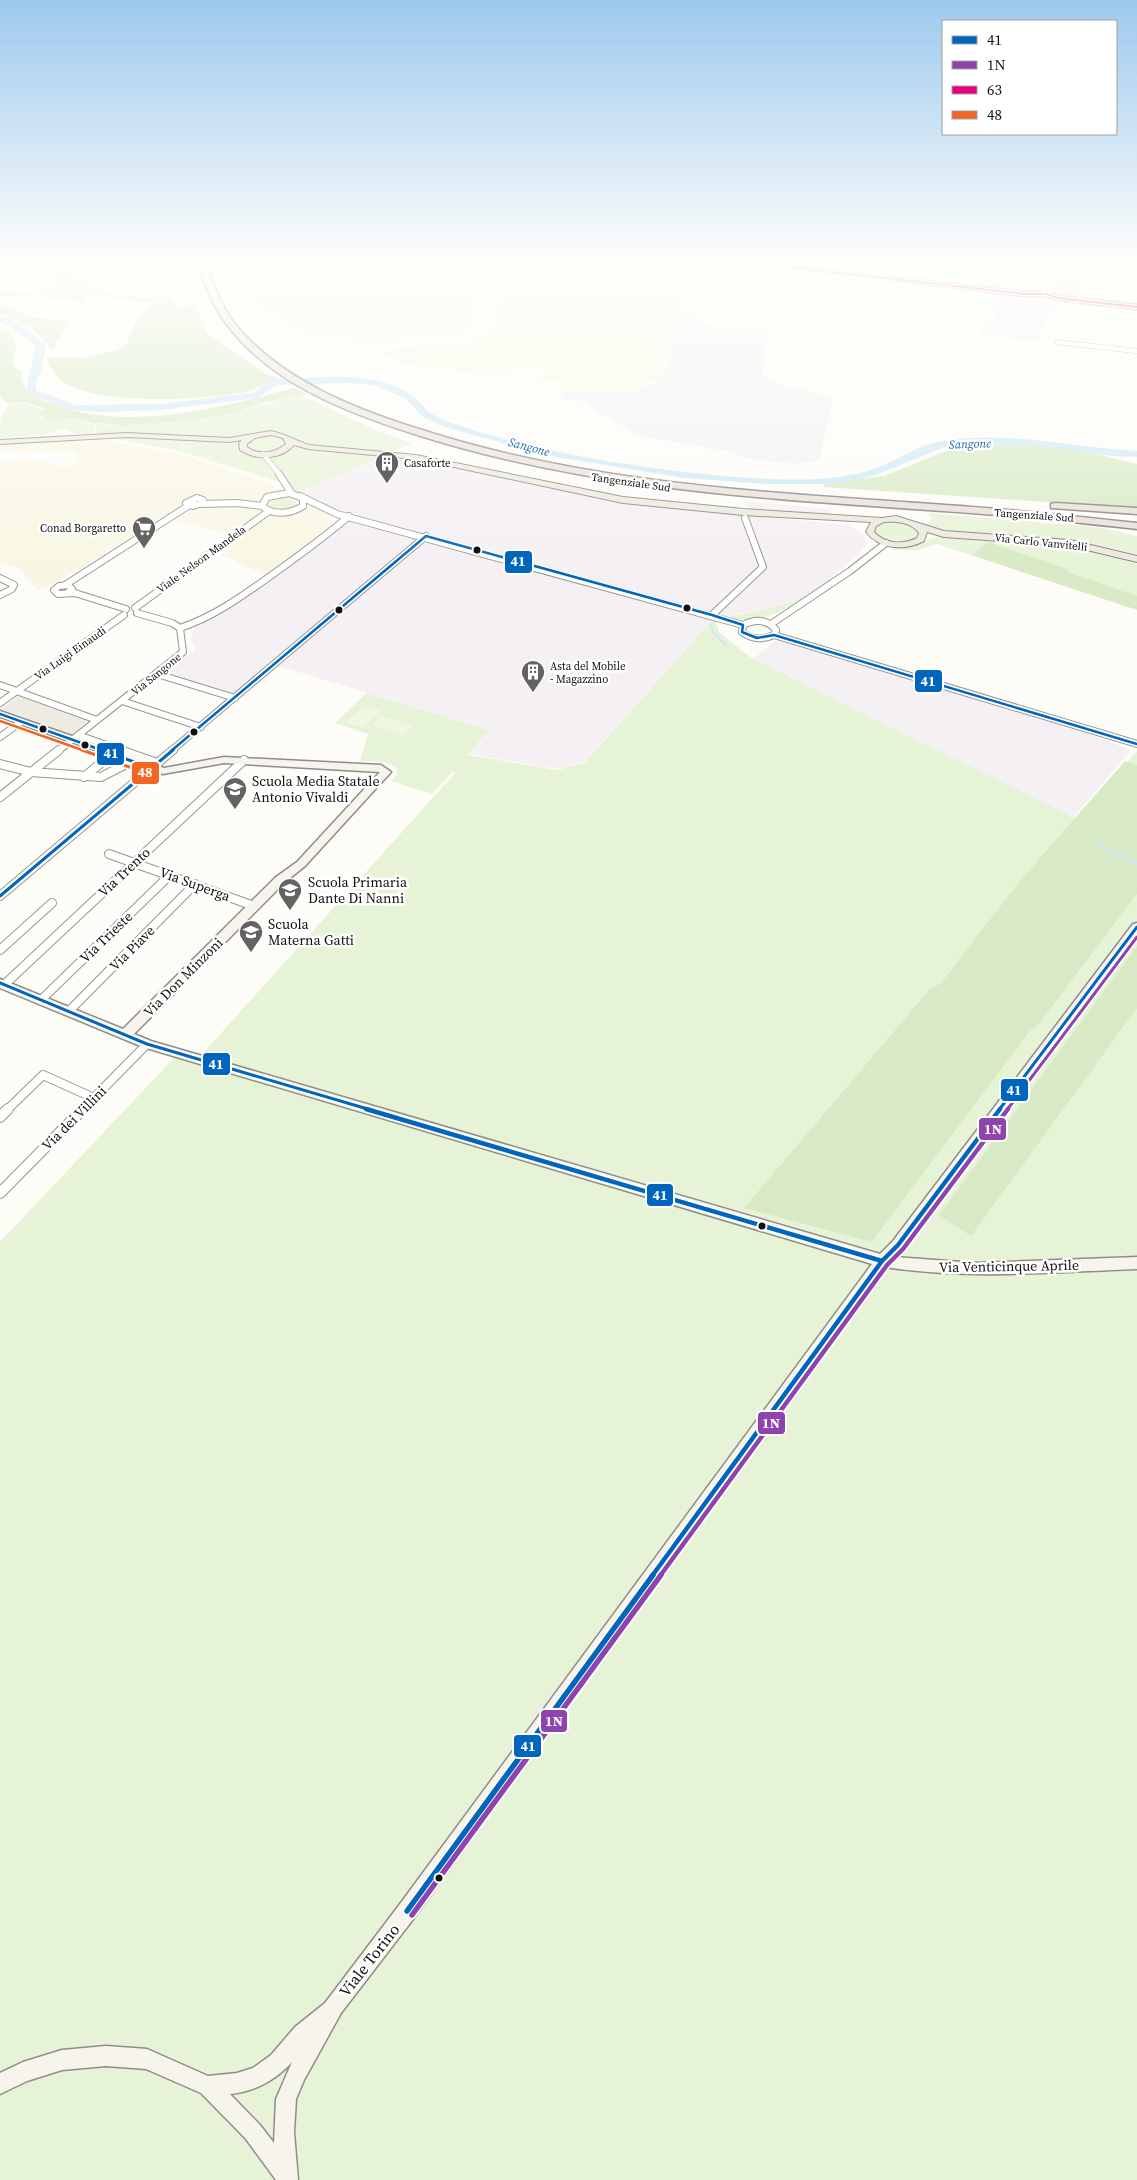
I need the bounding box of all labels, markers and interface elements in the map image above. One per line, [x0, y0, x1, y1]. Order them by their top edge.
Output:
legend [942, 20, 1117, 135]
text: 41 [987, 29, 1002, 50]
text: 1N [987, 54, 1006, 75]
text: 63 [987, 79, 1002, 100]
text: 48 [987, 104, 1002, 125]
water label: Sangone [507, 434, 552, 460]
water label: Sangone [949, 435, 991, 453]
building icon: Casaforte [374, 450, 400, 484]
place label: Casaforte [404, 456, 451, 471]
street label: Tangenziale Sud [590, 470, 672, 496]
street label: Tangenziale Sud [994, 505, 1075, 526]
supermarket icon: Conad Borgaretto [131, 515, 157, 549]
place label: Conad Borgaretto [40, 521, 126, 536]
street label: Viale Nelson Mandela [154, 522, 249, 597]
street label: Via Carlo Vanvitelli [994, 530, 1088, 555]
unlabelled marker [472, 545, 482, 555]
line badge: 41 [504, 550, 533, 574]
text: 41 [510, 551, 526, 571]
unlabelled marker [682, 603, 692, 613]
unlabelled marker [334, 605, 344, 615]
street label: Via Luigi Einaudi [32, 623, 109, 684]
street label: Via Sangone [128, 649, 185, 699]
building icon: Asta del Mobile - Magazzino [520, 659, 546, 693]
place label: Asta del Mobile - Magazzino [550, 659, 626, 687]
line badge: 41 [914, 669, 943, 693]
text: 41 [920, 671, 936, 691]
unlabelled marker [38, 724, 48, 734]
unlabelled marker [189, 727, 199, 737]
unlabelled marker [80, 740, 90, 750]
line badge: 41 [96, 742, 125, 766]
text: 41 [103, 743, 119, 763]
line badge: 48 [131, 761, 160, 785]
text: 48 [137, 762, 153, 782]
place label: Scuola Media Statale Antonio Vivaldi [252, 771, 380, 807]
school or university icon: Scuola Media Statale Antonio Vivaldi [222, 776, 248, 810]
street label: Via Trento [93, 842, 155, 901]
street label: Via Superga [157, 862, 234, 906]
place label: Scuola Primaria Dante Di Nanni [308, 872, 408, 908]
school or university icon: Scuola Primaria Dante Di Nanni [277, 877, 303, 911]
street label: Via Trieste [75, 907, 137, 967]
place label: Scuola Materna Gatti [268, 914, 354, 950]
school or university icon: Scuola Materna Gatti [238, 919, 264, 953]
street label: Via Piave [105, 921, 159, 975]
street label: Via Don Minzoni [139, 933, 227, 1021]
line badge: 41 [202, 1052, 231, 1076]
text: 41 [208, 1054, 224, 1074]
line badge: 41 [1000, 1078, 1029, 1102]
text: 41 [1006, 1080, 1022, 1100]
street label: Via dei Villini [37, 1081, 111, 1155]
line badge: 1N [978, 1117, 1007, 1141]
text: 1N [984, 1119, 1002, 1139]
line badge: 41 [646, 1183, 674, 1207]
text: 41 [652, 1185, 668, 1205]
unlabelled marker [757, 1221, 767, 1231]
street label: Via Venticinque Aprile [939, 1255, 1079, 1277]
line badge: 1N [757, 1411, 786, 1435]
text: 1N [762, 1413, 780, 1433]
line badge: 1N [540, 1709, 568, 1733]
text: 1N [545, 1711, 563, 1731]
line badge: 41 [513, 1734, 542, 1758]
text: 41 [520, 1736, 536, 1756]
unlabelled marker [434, 1873, 444, 1883]
street label: Viale Torino [334, 1919, 405, 2001]

